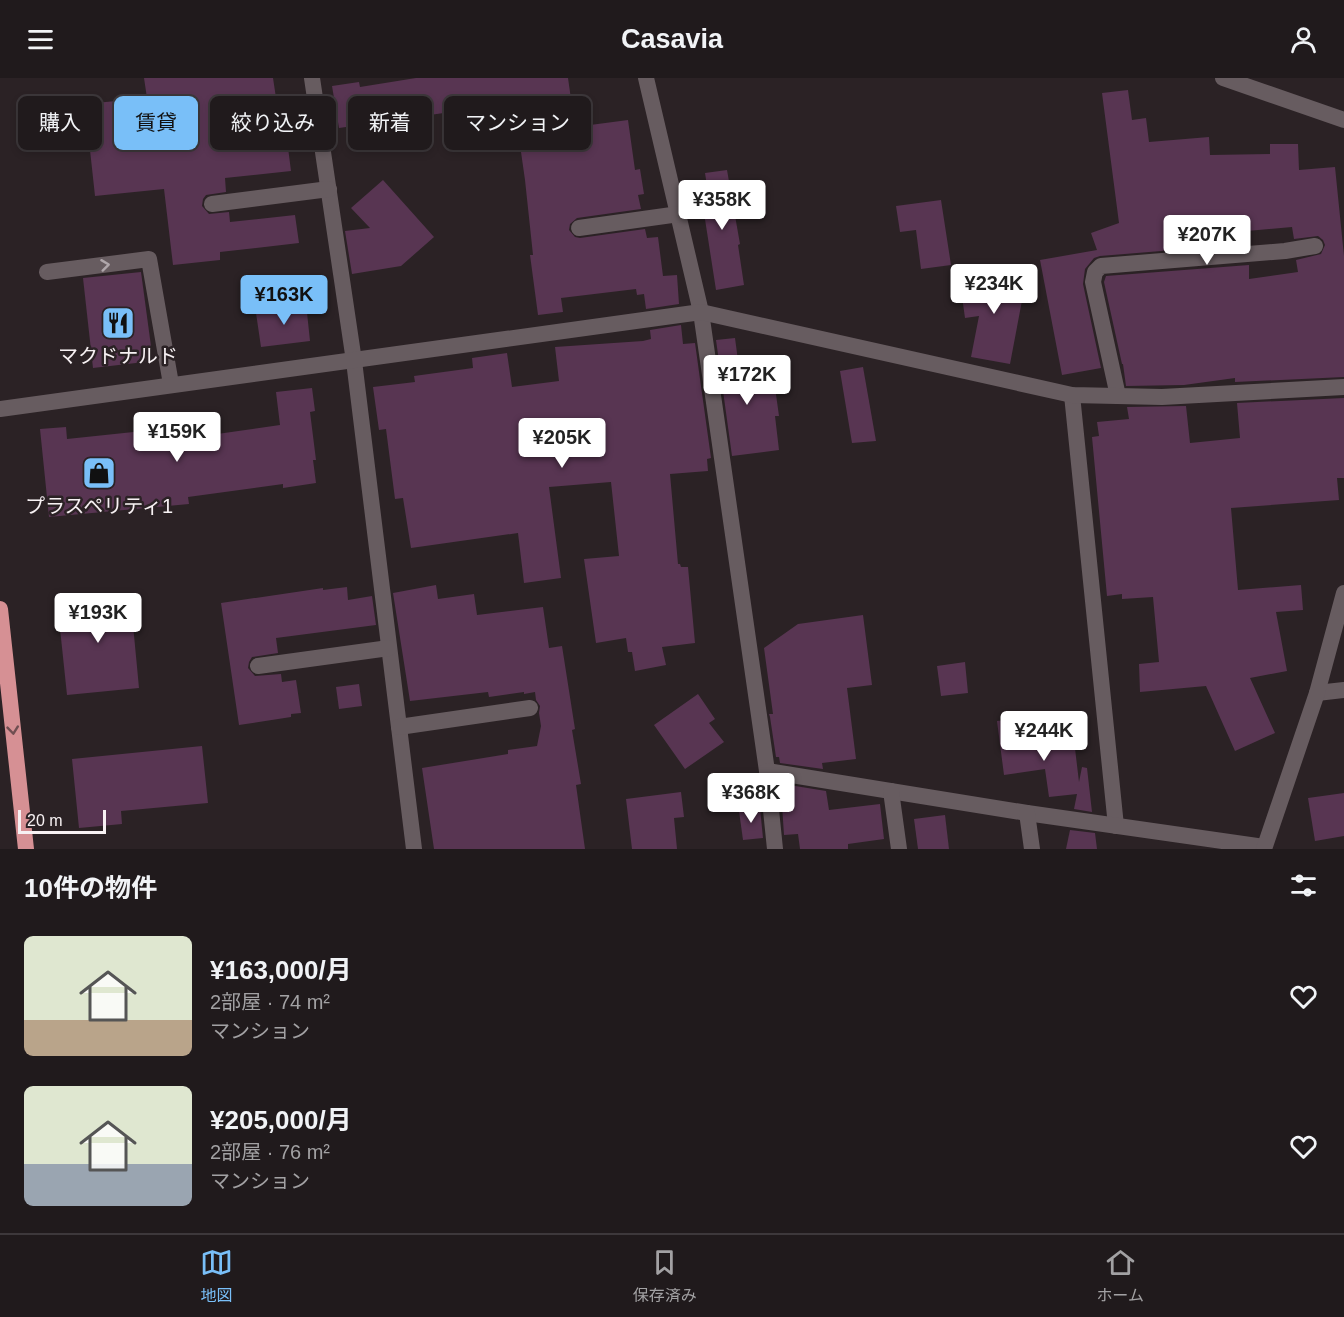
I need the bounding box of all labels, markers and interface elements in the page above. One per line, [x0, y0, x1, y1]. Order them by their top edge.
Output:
icon: menu [24, 23, 57, 56]
icon: person [1287, 23, 1320, 56]
text: Casavia [621, 24, 723, 54]
chip: 購入 [18, 96, 102, 150]
chip: 賃貸 [114, 96, 198, 150]
chip: 絞り込み [210, 96, 336, 150]
chip: 新着 [348, 96, 432, 150]
chip: マンション [444, 96, 591, 150]
pin: ¥358K [680, 180, 764, 231]
text: ¥358K [693, 188, 751, 210]
pin: ¥207K [1165, 215, 1249, 266]
text: ¥207K [1178, 223, 1236, 245]
one-way arrow [101, 259, 110, 272]
pin: ¥234K [952, 264, 1036, 315]
text: ¥234K [965, 272, 1023, 294]
pin: ¥163K [242, 275, 326, 326]
text: ¥163K [255, 283, 313, 305]
restaurant icon: マクドナルド [100, 305, 136, 341]
place label: マクドナルド [58, 345, 178, 367]
pin: ¥172K [705, 355, 789, 406]
text: ¥172K [718, 363, 776, 385]
pin: ¥159K [135, 412, 219, 463]
pin: ¥205K [520, 418, 604, 469]
text: ¥159K [148, 420, 206, 442]
text: ¥205K [533, 426, 591, 448]
shop icon: プラスペリティ1 [81, 455, 117, 491]
place label: プラスペリティ1 [25, 495, 173, 517]
pin: ¥193K [56, 593, 140, 644]
text: ¥193K [69, 601, 127, 623]
pin: ¥244K [1002, 711, 1086, 762]
text: ¥244K [1015, 719, 1073, 741]
one-way arrow [6, 725, 19, 735]
pin: ¥368K [709, 773, 793, 824]
text: ¥368K [722, 781, 780, 803]
scale bar [18, 807, 106, 834]
text: 20 m [27, 812, 63, 829]
icon: filters [1287, 869, 1320, 902]
text: 10件の物件 [24, 873, 157, 903]
text: ¥163,000/月 [210, 955, 352, 985]
icon: home [72, 960, 144, 1032]
icon: heart [1287, 980, 1320, 1013]
text: 2部屋 · 74 m² [210, 991, 330, 1013]
text: マンション [210, 1020, 310, 1042]
text: ¥205,000/月 [210, 1105, 352, 1135]
icon: home [72, 1110, 144, 1182]
icon: heart [1287, 1130, 1320, 1163]
text: 2部屋 · 76 m² [210, 1141, 330, 1163]
text: マンション [210, 1170, 310, 1192]
tab: 地図 [200, 1246, 233, 1306]
tab: 保存済み [633, 1246, 697, 1306]
tab: ホーム [1097, 1246, 1144, 1306]

